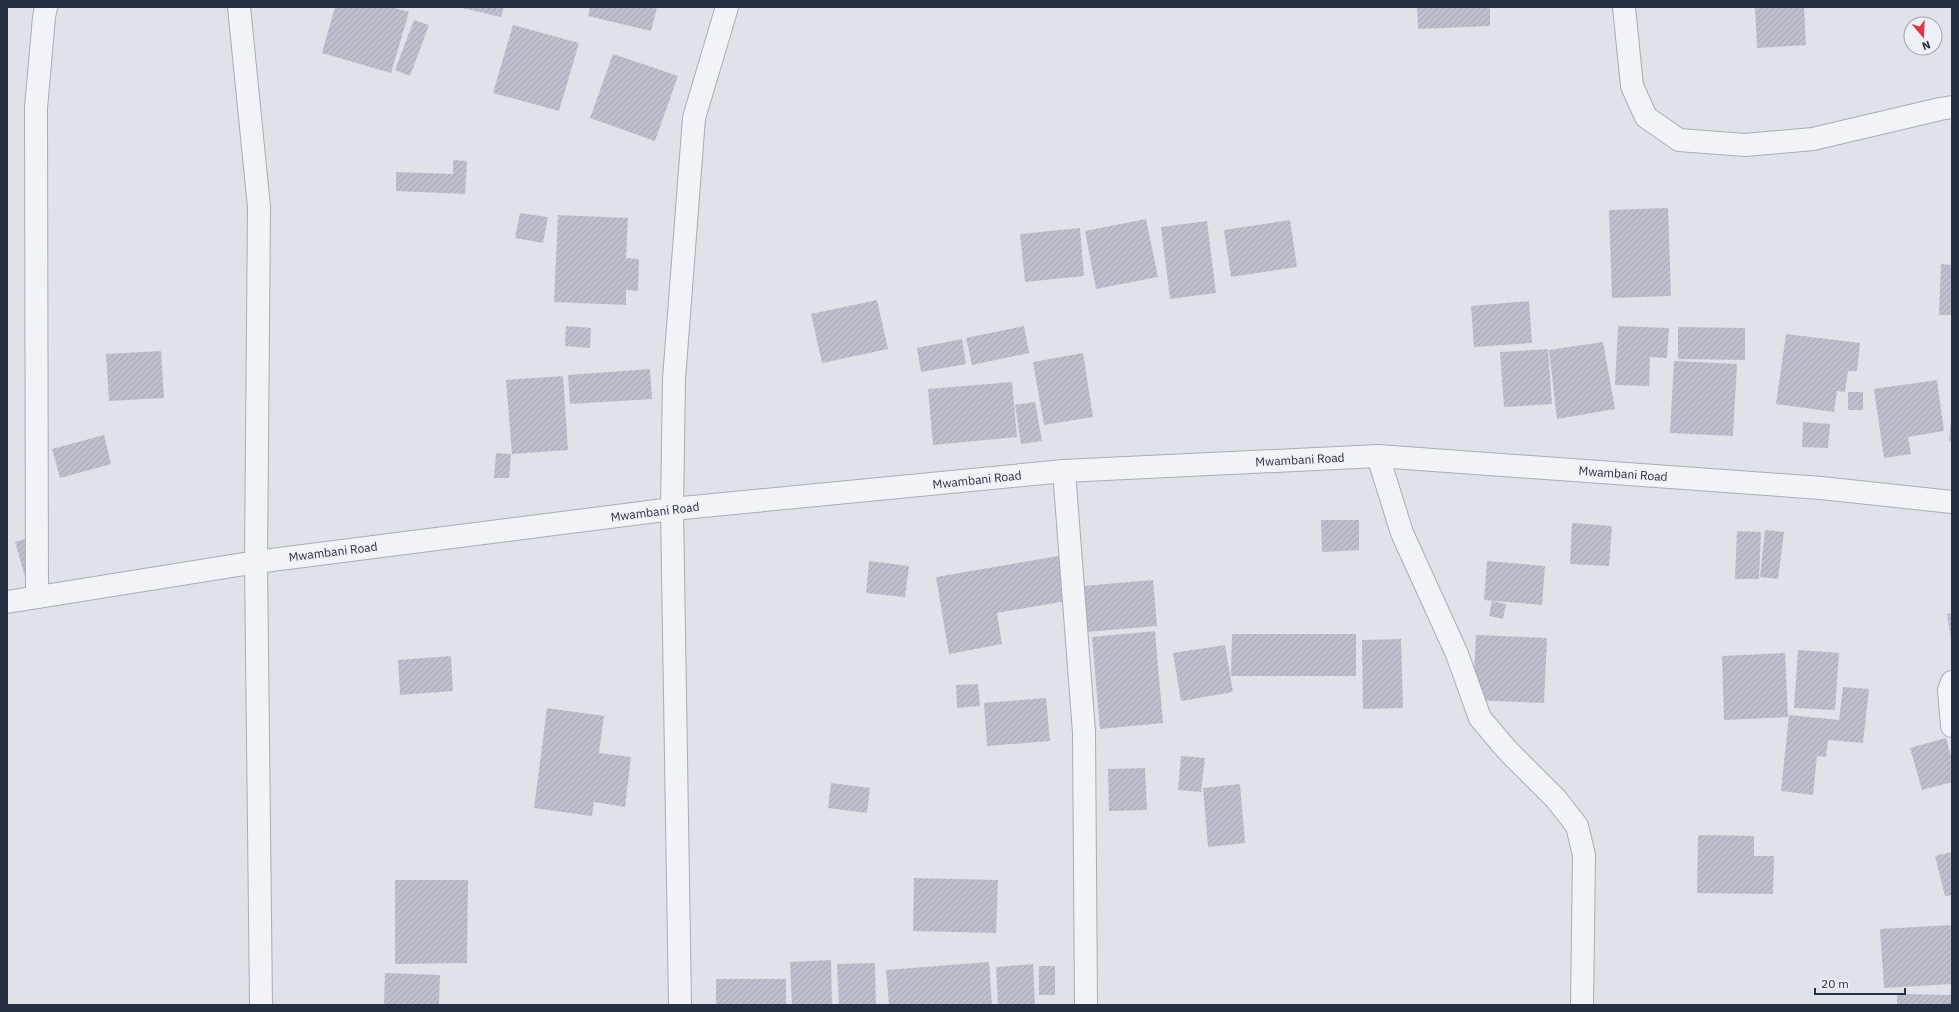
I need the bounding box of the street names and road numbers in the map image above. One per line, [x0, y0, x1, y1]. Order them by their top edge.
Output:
street label: Mwambani Road [1255, 450, 1345, 469]
street label: Mwambani Road [1578, 463, 1668, 484]
street label: Mwambani Road [932, 467, 1022, 492]
street label: Mwambani Road [610, 499, 700, 524]
street label: Mwambani Road [288, 539, 378, 564]

